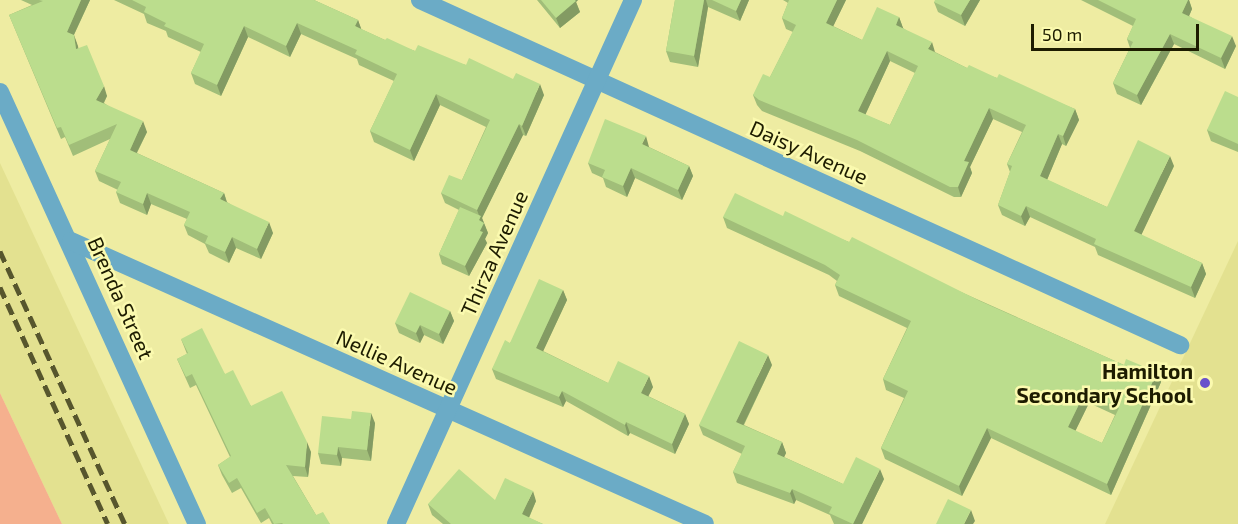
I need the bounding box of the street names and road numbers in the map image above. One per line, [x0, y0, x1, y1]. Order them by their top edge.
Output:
street label: Daisy Avenue [746, 115, 872, 189]
street label: Thirza Avenue [455, 186, 533, 320]
street label: Brenda Street [83, 233, 159, 363]
street label: Nellie Avenue [332, 324, 462, 400]

